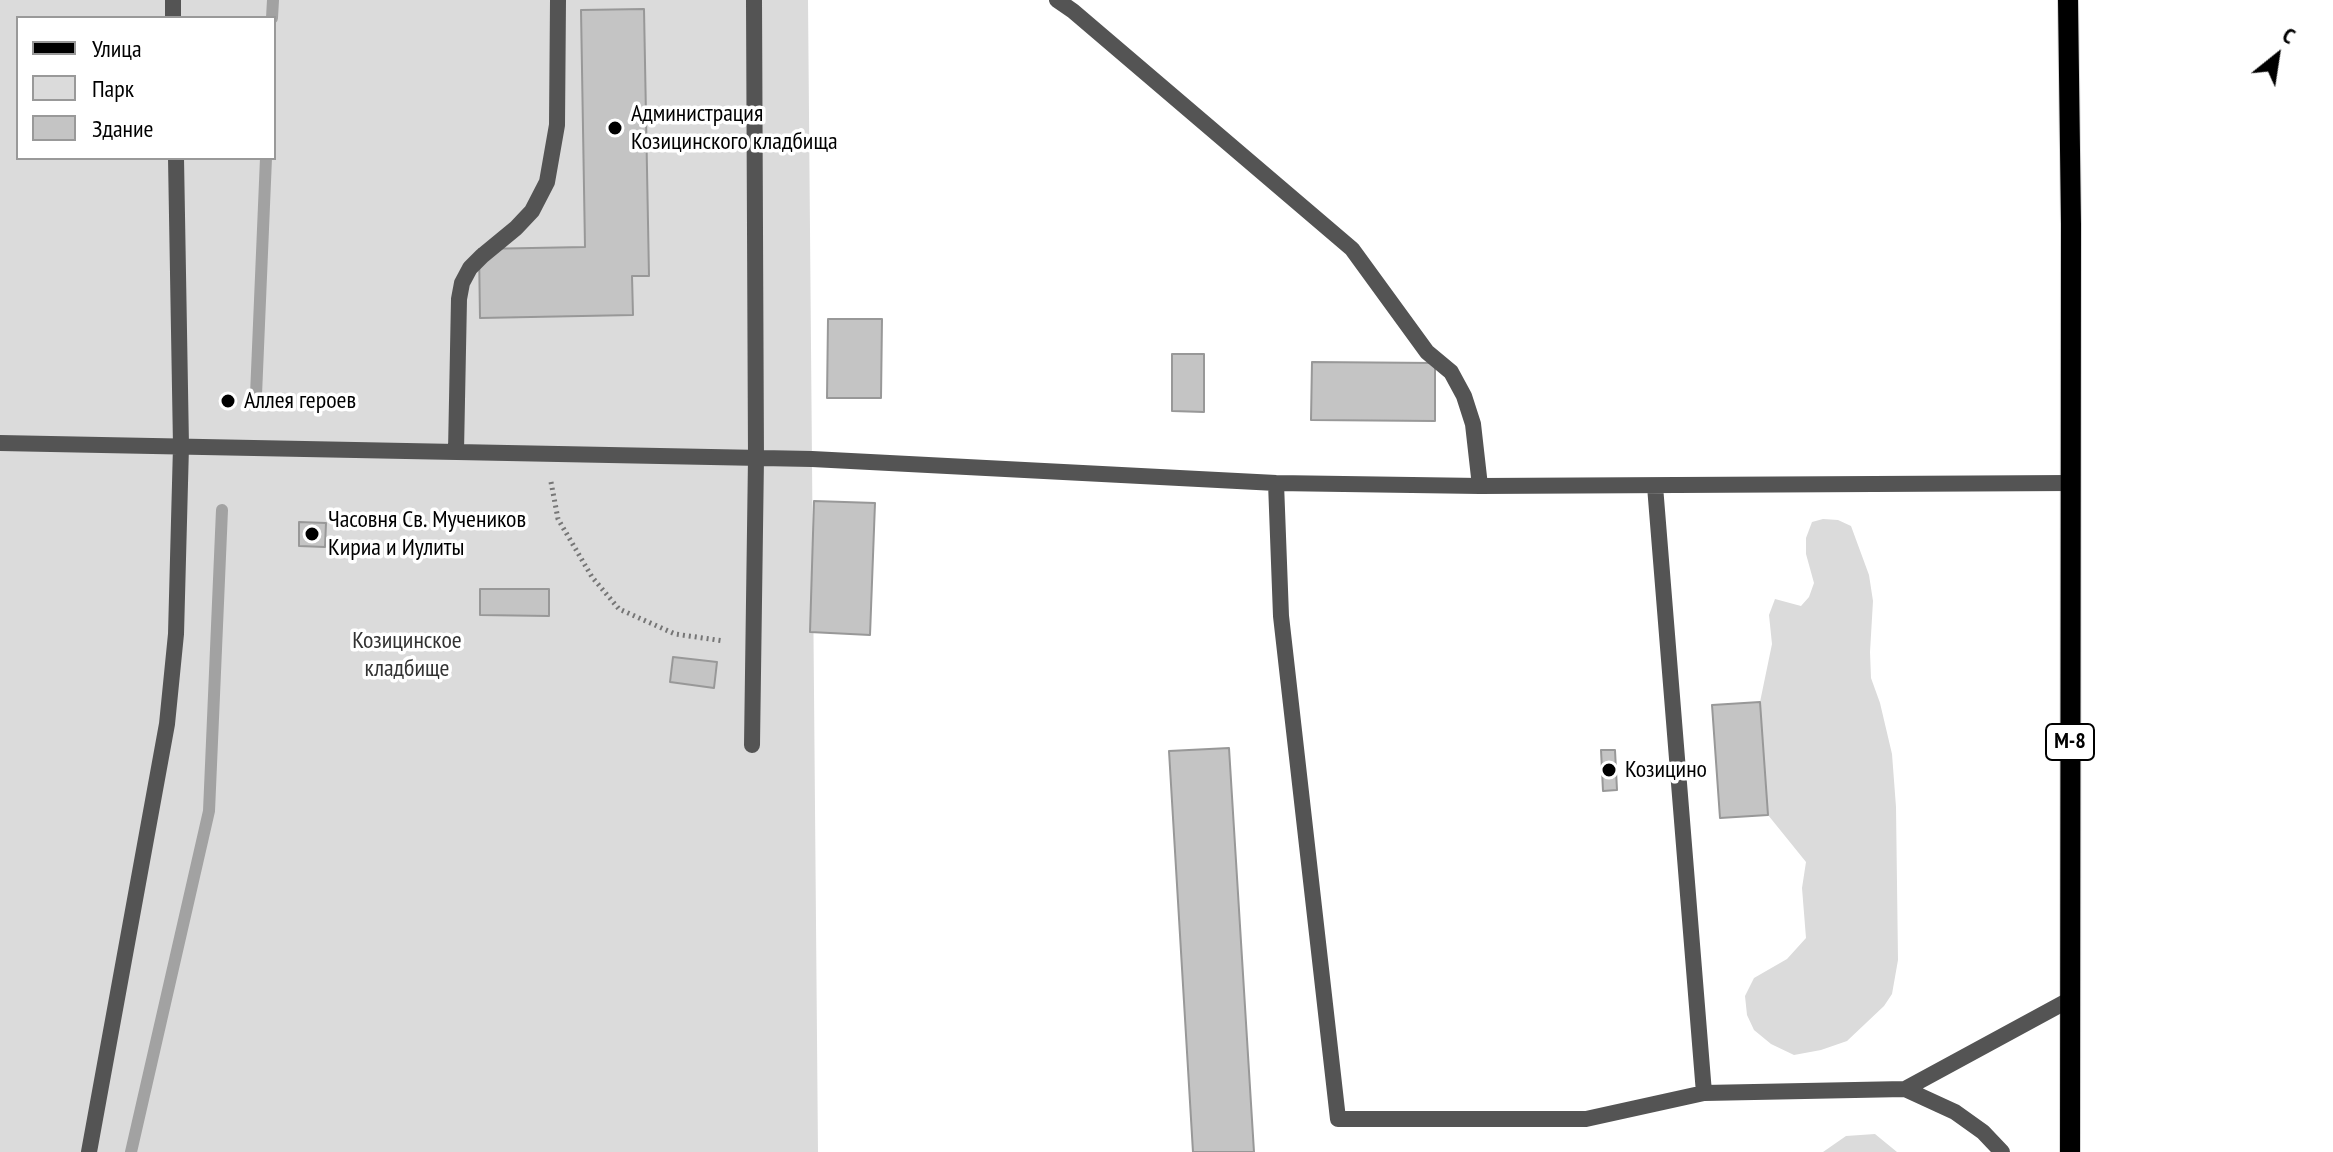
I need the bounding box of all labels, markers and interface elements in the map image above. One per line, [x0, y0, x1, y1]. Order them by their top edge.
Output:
legend [16, 16, 276, 160]
north arrow [2237, 16, 2317, 96]
text: С [2278, 21, 2300, 50]
text: Улица [92, 33, 142, 64]
text: Парк [92, 73, 134, 104]
place label: Администрация Козицинского кладбища [631, 100, 838, 156]
text: Здание [92, 113, 153, 144]
marker: Администрация Козицинского кладбища [606, 119, 624, 137]
place label: Аллея героев [244, 387, 356, 415]
marker: Аллея героев [219, 392, 237, 410]
place label: Часовня Св. Мучеников Кириа и Иулиты [328, 506, 526, 562]
marker: Часовня Св. Мучеников Кириа и Иулиты [303, 525, 321, 543]
park label: Козицинское кладбище [352, 627, 462, 683]
road number: М-8 [2046, 724, 2094, 760]
place label: Козицино [1625, 756, 1707, 784]
marker: Козицино [1600, 761, 1618, 779]

